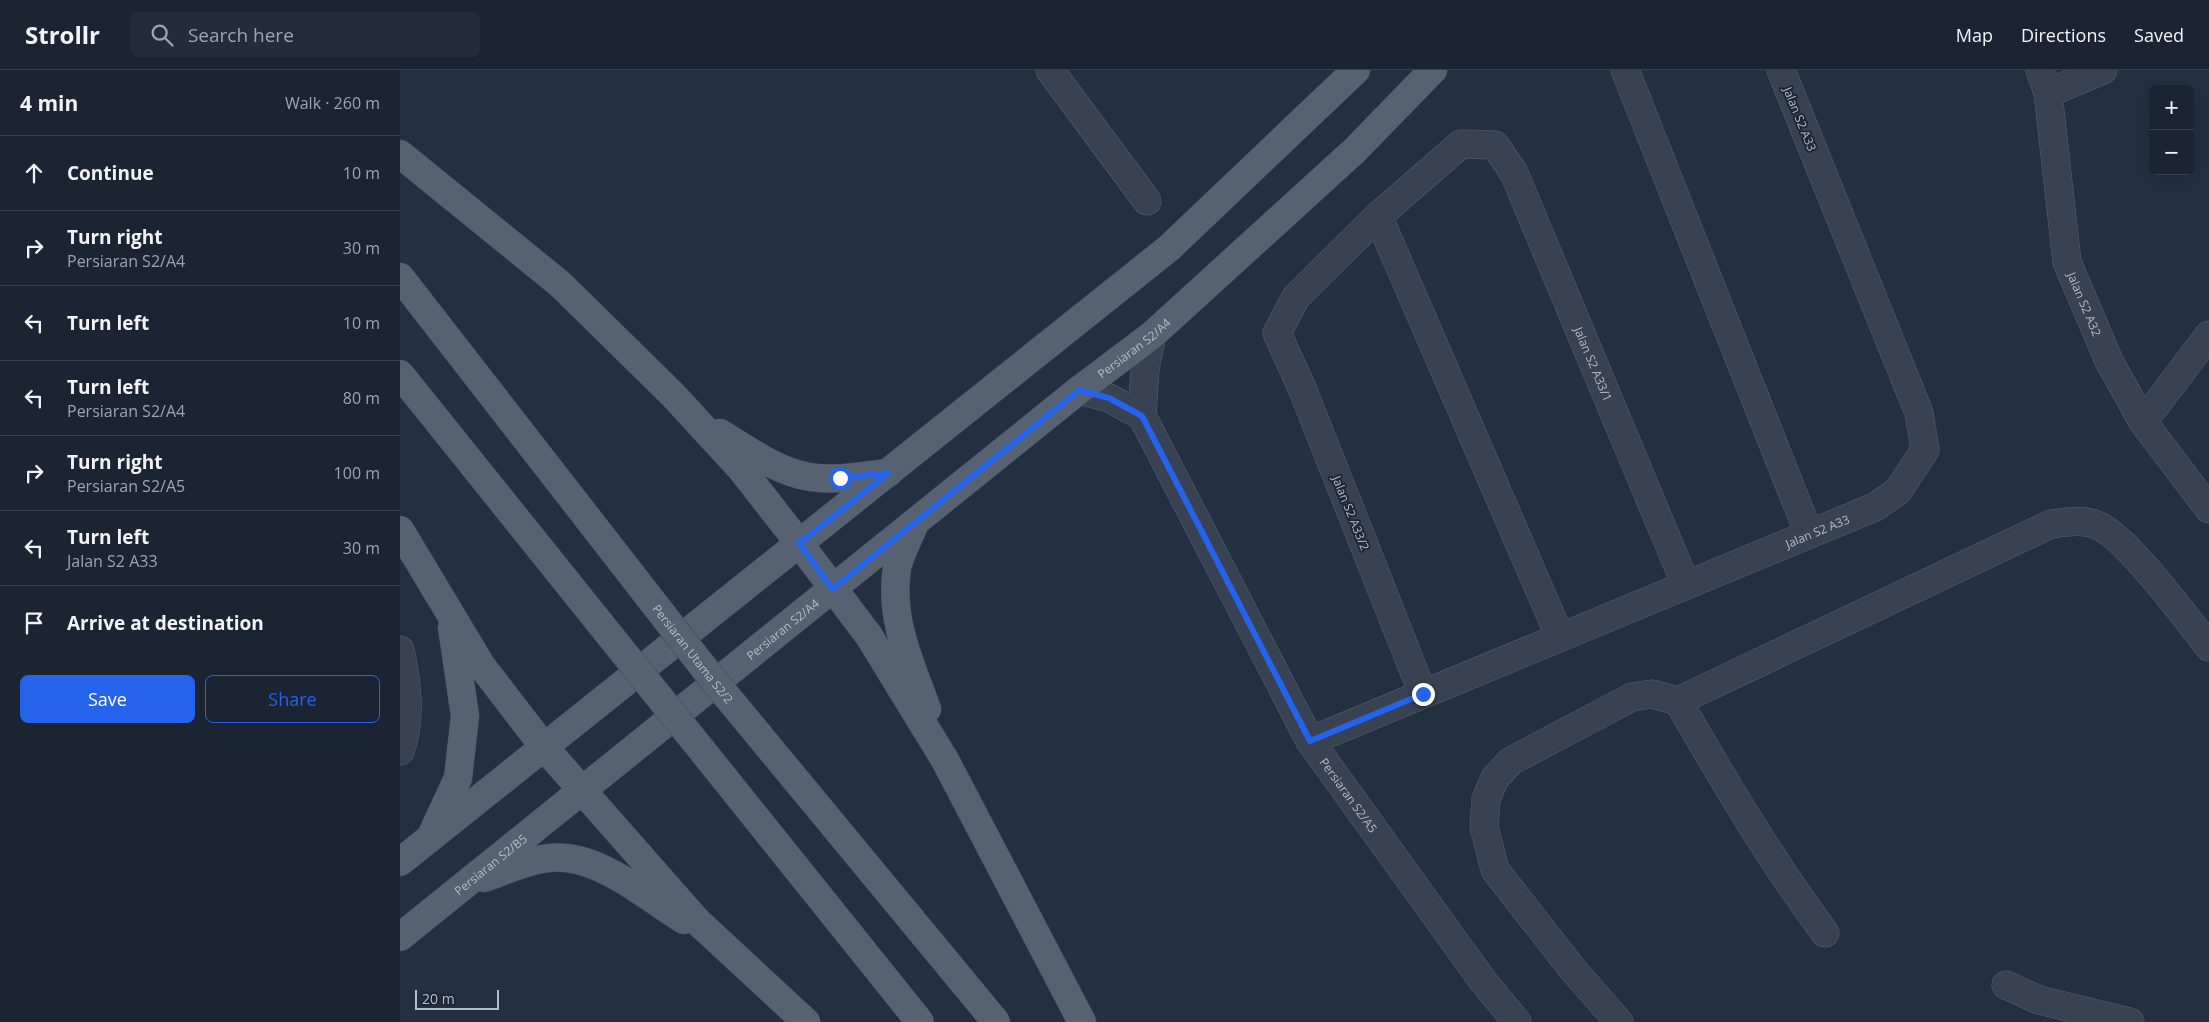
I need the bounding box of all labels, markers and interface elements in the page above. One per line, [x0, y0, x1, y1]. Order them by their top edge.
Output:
search box [130, 12, 480, 57]
text: Strollr [25, 18, 100, 51]
icon: search [148, 21, 176, 49]
text: Search here [188, 22, 294, 48]
text: Map [1956, 23, 1993, 47]
text: Directions [2021, 23, 2106, 47]
text: Saved [2134, 23, 2184, 47]
street label: Jalan S2 A33 [1779, 83, 1821, 154]
map controls [2149, 85, 2194, 175]
button: + [2149, 85, 2194, 130]
text: 4 min [20, 89, 78, 117]
text: Walk · 260 m [285, 92, 380, 114]
button: − [2149, 130, 2194, 175]
icon: ahead [20, 159, 48, 187]
text: Continue [67, 160, 154, 186]
text: 10 m [343, 162, 380, 184]
text: Turn right [67, 224, 162, 250]
icon: right [20, 234, 48, 262]
text: 30 m [343, 237, 380, 259]
text: Persiaran S2/A4 [67, 250, 185, 272]
street label: Jalan S2 A32 [2063, 268, 2106, 339]
icon: left [20, 309, 48, 337]
text: Turn left [67, 310, 149, 336]
text: 10 m [343, 312, 380, 334]
street label: Persiaran S2/A4 [1094, 314, 1174, 382]
street label: Jalan S2 A33/1 [1570, 323, 1617, 404]
text: Turn left [67, 374, 149, 400]
icon: left [20, 384, 48, 412]
text: 80 m [343, 387, 380, 409]
text: Persiaran S2/A4 [67, 400, 185, 422]
text: Turn right [67, 449, 162, 475]
icon: right [20, 459, 48, 487]
text: 100 m [334, 462, 380, 484]
route start [829, 467, 852, 490]
street label: Jalan S2 A33/2 [1328, 472, 1374, 553]
text: Persiaran S2/A5 [67, 475, 185, 497]
street label: Jalan S2 A33 [1782, 510, 1852, 552]
text: Turn left [67, 524, 149, 550]
icon: left [20, 534, 48, 562]
text: 30 m [343, 537, 380, 559]
text: Jalan S2 A33 [67, 550, 158, 572]
street label: Persiaran S2/A4 [742, 594, 822, 663]
street label: Persiaran Utama S2/2 [649, 600, 738, 707]
icon: arrive [20, 609, 48, 637]
text: Arrive at destination [67, 610, 264, 636]
button: Save [20, 675, 195, 723]
button: Share [205, 675, 380, 723]
route end [1412, 683, 1435, 706]
street label: Persiaran S2/A5 [1316, 754, 1382, 836]
street label: Persiaran S2/B5 [450, 830, 530, 899]
scale bar [415, 987, 499, 1010]
text: 20 m [422, 989, 455, 1008]

